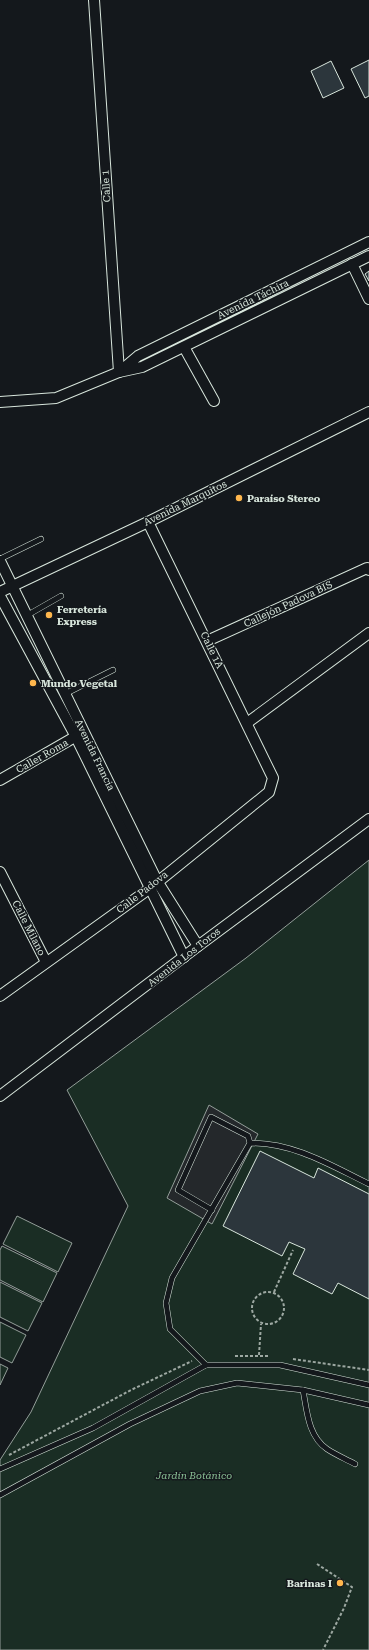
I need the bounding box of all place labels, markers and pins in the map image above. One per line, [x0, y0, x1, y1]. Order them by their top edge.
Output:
marker: Paraíso Stereo [234, 493, 244, 503]
place label: Paraíso Stereo [247, 493, 321, 504]
place label: Ferretería Express [57, 604, 107, 627]
marker: Ferretería Express [44, 610, 54, 620]
marker: Mundo Vegetal [28, 678, 38, 688]
place label: Mundo Vegetal [41, 678, 118, 689]
place label: Barinas I [287, 1578, 332, 1589]
marker: Barinas I [335, 1578, 345, 1588]

